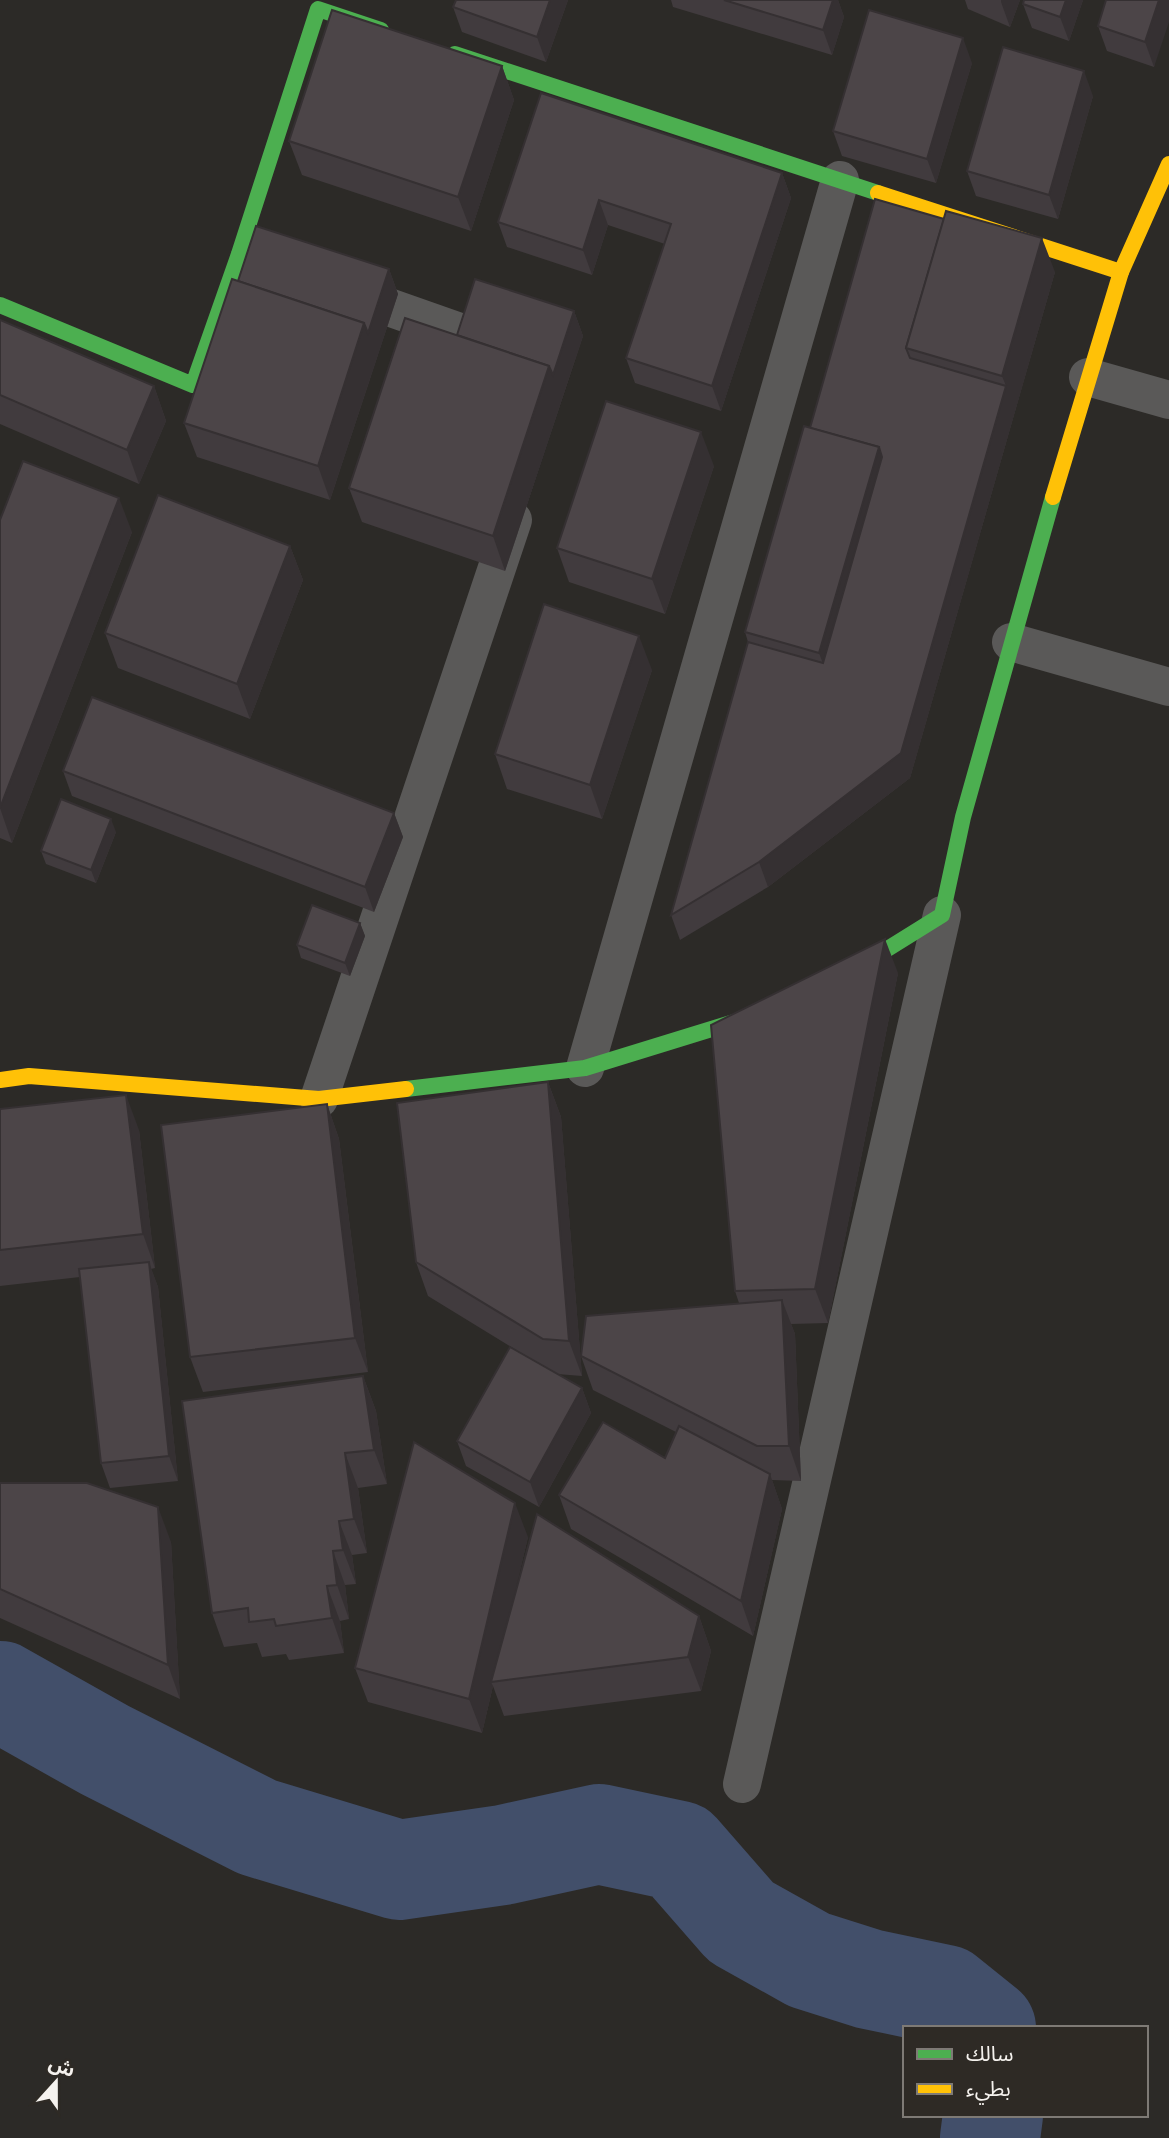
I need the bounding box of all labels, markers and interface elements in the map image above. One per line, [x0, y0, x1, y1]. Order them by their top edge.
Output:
legend [903, 2026, 1148, 2117]
text: سالك [966, 2040, 1013, 2067]
north arrow [21, 2047, 91, 2117]
text: ش [46, 2050, 79, 2082]
text: بطيء [966, 2075, 1011, 2105]

